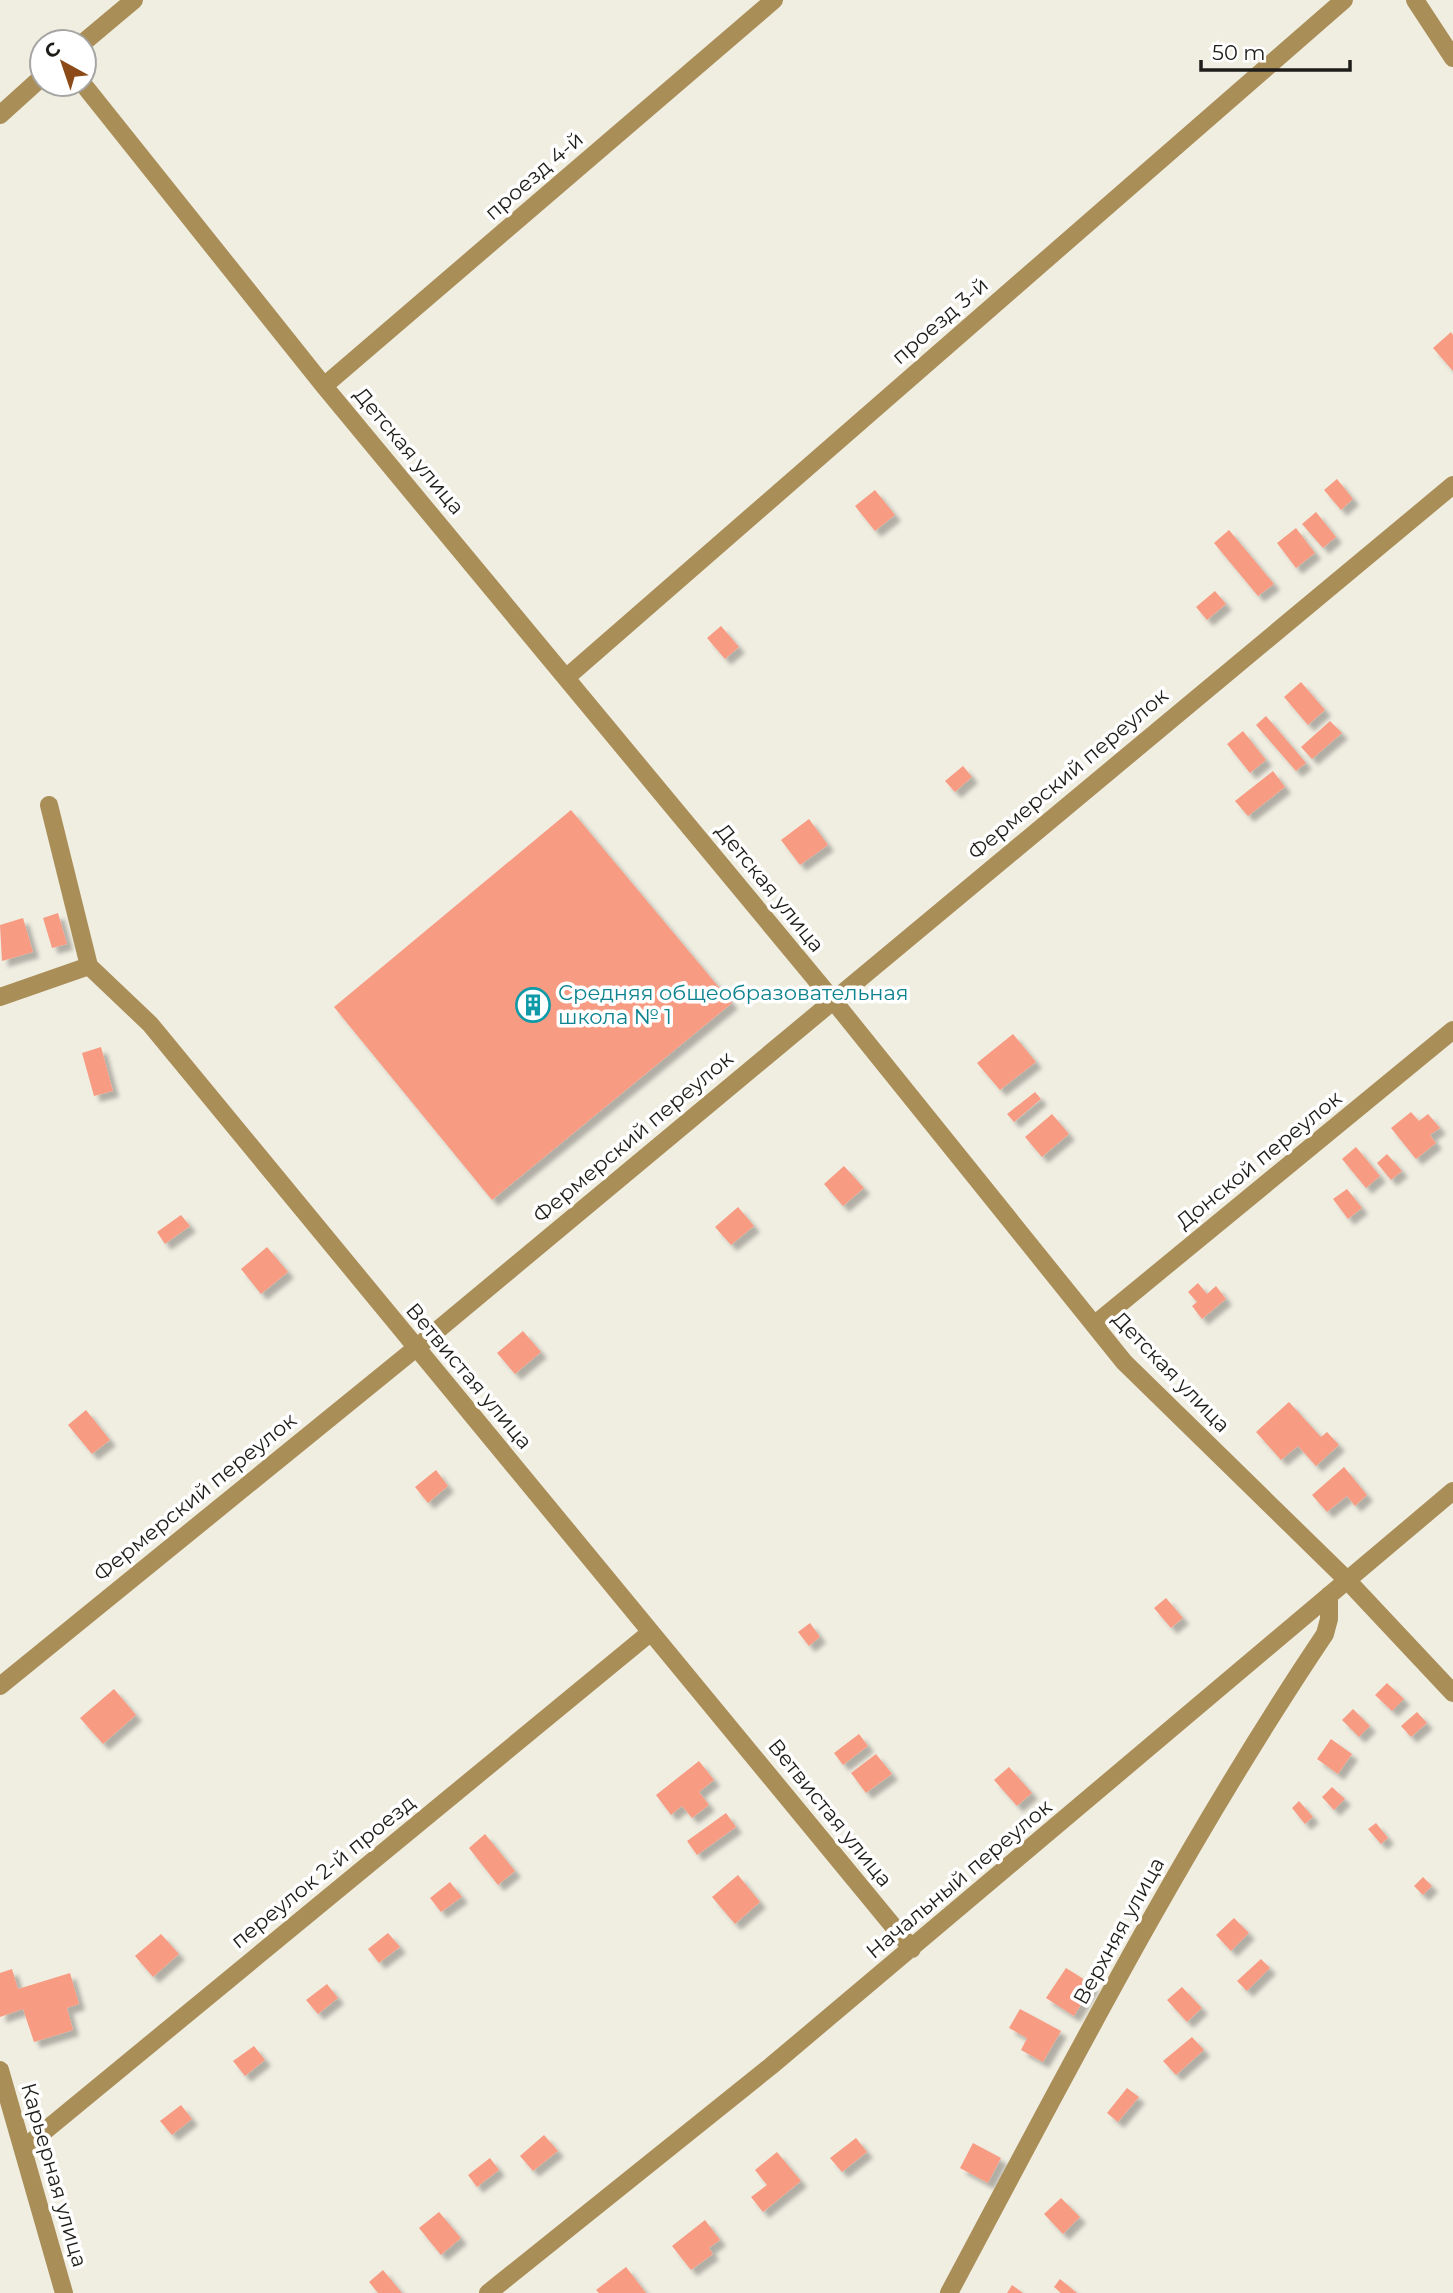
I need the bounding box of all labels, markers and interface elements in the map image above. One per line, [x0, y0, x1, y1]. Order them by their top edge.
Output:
north arrow [28, 28, 98, 98]
scale bar [1201, 28, 1350, 72]
text: С [40, 37, 65, 64]
text: 50 m [1212, 40, 1266, 65]
street label: проезд 4-й [479, 126, 588, 225]
street label: проезд 3-й [886, 272, 993, 369]
street label: Детская улица [349, 382, 470, 519]
street label: Фермерский переулок [963, 683, 1173, 865]
street label: Детская улица [711, 818, 830, 957]
place label: Средняя общеобразовательная школа № 1 [558, 980, 908, 1029]
building icon: Средняя общеобразовательная школа № 1 [514, 986, 552, 1024]
street label: Фермерский переулок [528, 1046, 738, 1228]
street label: Донской переулок [1171, 1085, 1346, 1234]
street label: Ветвистая улица [401, 1298, 538, 1454]
street label: Детская улица [1107, 1306, 1235, 1437]
street label: Фермерский переулок [88, 1407, 301, 1586]
street label: Ветвистая улица [763, 1734, 898, 1892]
street label: переулок 2-й проезд [226, 1790, 420, 1954]
street label: Начальный переулок [861, 1794, 1056, 1964]
street label: Верхняя улица [1068, 1853, 1169, 2009]
street label: Карьерная улица [16, 2080, 93, 2270]

